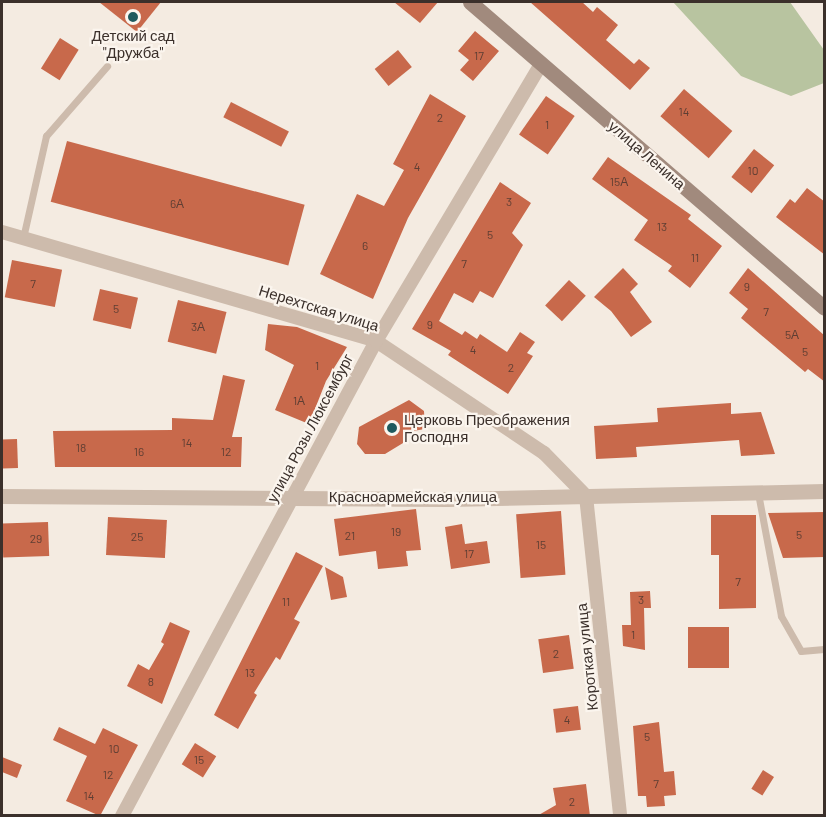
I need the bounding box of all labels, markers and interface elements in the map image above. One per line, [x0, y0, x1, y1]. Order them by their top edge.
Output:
marker: Детский сад "Дружба" [126, 10, 140, 24]
place label: Детский сад "Дружба" [91, 26, 175, 61]
house number: 17 [474, 49, 484, 63]
house number: 14 [679, 105, 689, 119]
house number: 2 [437, 111, 443, 125]
street label: улица Ленина [605, 117, 689, 193]
house number: 1 [545, 118, 549, 132]
house number: 4 [414, 160, 420, 174]
house number: 10 [748, 164, 758, 178]
house number: 15А [610, 175, 628, 189]
house number: 3 [506, 195, 512, 209]
house number: 6А [170, 197, 184, 211]
house number: 13 [657, 220, 667, 234]
house number: 5 [487, 228, 493, 242]
house number: 6 [362, 239, 368, 253]
house number: 11 [691, 251, 699, 265]
house number: 7 [461, 257, 467, 271]
house number: 7 [30, 277, 36, 291]
house number: 9 [744, 280, 750, 294]
street label: Нерехтская улица [257, 281, 381, 335]
house number: 5 [113, 302, 119, 316]
house number: 7 [763, 305, 769, 319]
house number: 9 [427, 318, 433, 332]
house number: 3А [191, 320, 205, 334]
house number: 5А [785, 328, 799, 342]
house number: 4 [470, 343, 476, 357]
house number: 5 [802, 345, 808, 359]
street label: улица Розы Люксембург [263, 351, 357, 505]
house number: 1 [315, 359, 319, 373]
house number: 2 [508, 361, 514, 375]
house number: 1А [293, 394, 305, 408]
place label: Церковь Преображения Господня [404, 410, 570, 445]
marker: Церковь Преображения Господня [385, 421, 399, 435]
house number: 14 [182, 436, 192, 450]
house number: 18 [76, 441, 86, 455]
house number: 16 [134, 445, 144, 459]
house number: 12 [221, 445, 231, 459]
street label: Красноармейская улица [329, 488, 497, 506]
house number: 19 [391, 525, 401, 539]
house number: 5 [796, 528, 802, 542]
house number: 21 [345, 529, 355, 543]
house number: 25 [131, 530, 143, 544]
house number: 29 [30, 532, 42, 546]
house number: 15 [536, 538, 546, 552]
house number: 17 [464, 547, 474, 561]
house number: 7 [735, 575, 741, 589]
house number: 3 [638, 593, 644, 607]
house number: 11 [282, 595, 290, 609]
street label: Короткая улица [572, 602, 602, 712]
house number: 1 [631, 628, 635, 642]
house number: 2 [553, 647, 559, 661]
house number: 13 [245, 666, 255, 680]
house number: 8 [148, 675, 154, 689]
house number: 4 [564, 713, 570, 727]
house number: 5 [644, 730, 650, 744]
house number: 10 [109, 742, 119, 756]
house number: 15 [194, 753, 204, 767]
house number: 12 [103, 768, 113, 782]
house number: 7 [653, 777, 659, 791]
house number: 14 [84, 789, 94, 803]
house number: 2 [569, 795, 575, 809]

